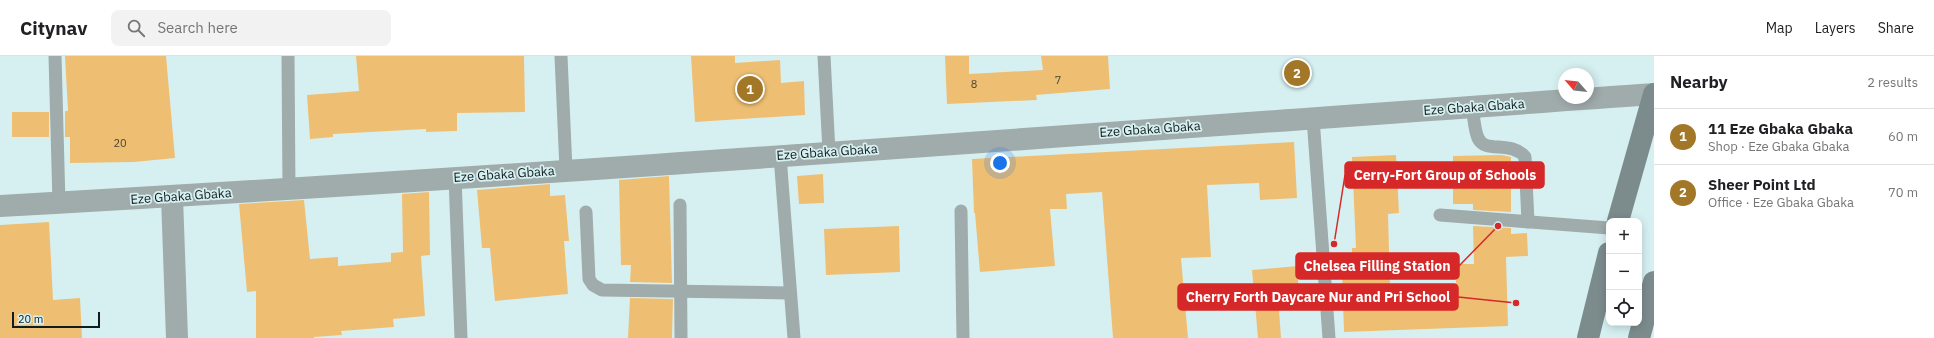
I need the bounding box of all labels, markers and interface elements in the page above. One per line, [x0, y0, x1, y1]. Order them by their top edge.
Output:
search box [111, 10, 391, 46]
text: Citynav [20, 16, 87, 40]
icon: search [125, 17, 147, 39]
text: Search here [157, 18, 238, 37]
text: Map [1766, 19, 1793, 37]
text: Layers [1815, 19, 1856, 37]
text: Share [1878, 19, 1914, 37]
pin: 2 [1284, 58, 1310, 88]
north arrow [1558, 68, 1594, 104]
text: Nearby [1670, 71, 1728, 93]
house number: 7 [1055, 73, 1061, 87]
pin: 1 [737, 74, 763, 104]
text: 2 results [1867, 74, 1918, 91]
house number: 8 [971, 77, 977, 91]
street label: Eze Gbaka Gbaka [1423, 95, 1525, 119]
street label: Eze Gbaka Gbaka [1099, 117, 1201, 141]
text: 11 Eze Gbaka Gbaka [1708, 119, 1853, 138]
text: 1 [1679, 128, 1687, 145]
text: 60 m [1888, 128, 1918, 145]
house number: 20 [113, 136, 127, 150]
text: Shop · Eze Gbaka Gbaka [1708, 138, 1849, 155]
street label: Eze Gbaka Gbaka [776, 140, 878, 164]
your location [990, 153, 1010, 173]
street label: Eze Gbaka Gbaka [453, 162, 555, 186]
callout: Cerry-Fort Group of Schools [1345, 162, 1544, 188]
text: Cerry-Fort Group of Schools [1354, 166, 1536, 184]
text: Sheer Point Ltd [1708, 175, 1816, 194]
street label: Eze Gbaka Gbaka [130, 184, 232, 208]
text: 2 [1679, 184, 1687, 201]
text: 70 m [1888, 184, 1918, 201]
text: Office · Eze Gbaka Gbaka [1708, 194, 1854, 211]
map controls [1606, 218, 1642, 326]
button: + [1606, 218, 1642, 254]
callout: Chelsea Filling Station [1296, 253, 1459, 279]
button: − [1606, 254, 1642, 290]
text: Chelsea Filling Station [1303, 257, 1451, 275]
callout: Cherry Forth Daycare Nur and Pri School [1178, 284, 1458, 310]
text: Cherry Forth Daycare Nur and Pri School [1186, 288, 1450, 306]
button: locate [1606, 290, 1642, 326]
scale bar [12, 310, 100, 329]
text: 20 m [18, 312, 43, 326]

